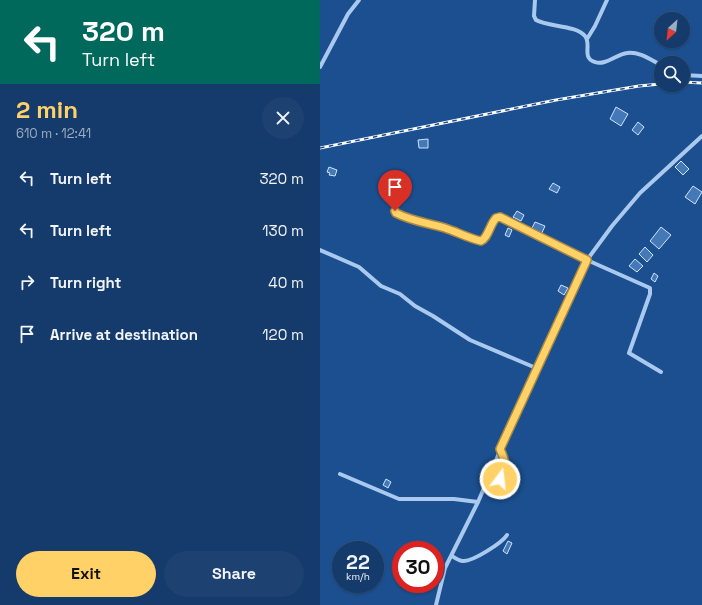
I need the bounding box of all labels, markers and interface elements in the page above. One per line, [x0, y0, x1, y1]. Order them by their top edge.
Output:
north arrow [654, 12, 690, 48]
map controls [654, 12, 690, 92]
text: 320 m [82, 13, 165, 49]
icon: left [16, 16, 68, 68]
text: Turn left [82, 48, 155, 71]
button: search [654, 56, 690, 92]
text: 2 min [16, 94, 78, 125]
button: close [262, 97, 304, 139]
text: 610 m · 12:41 [16, 125, 91, 142]
icon: left [16, 167, 38, 189]
text: Turn left [50, 169, 112, 188]
text: 320 m [260, 169, 304, 188]
pin [378, 170, 412, 211]
icon: arrive [384, 176, 406, 198]
icon: left [16, 219, 38, 241]
text: Turn left [50, 221, 112, 240]
text: 130 m [262, 221, 304, 240]
icon: right [16, 271, 38, 293]
text: Turn right [50, 273, 121, 292]
text: 40 m [268, 273, 304, 292]
icon: arrive [16, 323, 38, 345]
text: Arrive at destination [50, 325, 198, 344]
text: 120 m [262, 325, 304, 344]
position arrow [479, 458, 521, 500]
speed limit sign: 30 [392, 541, 444, 593]
text: 22 [346, 549, 370, 575]
button: Exit [16, 551, 156, 597]
button: Share [164, 551, 304, 597]
text: km/h [346, 570, 370, 583]

